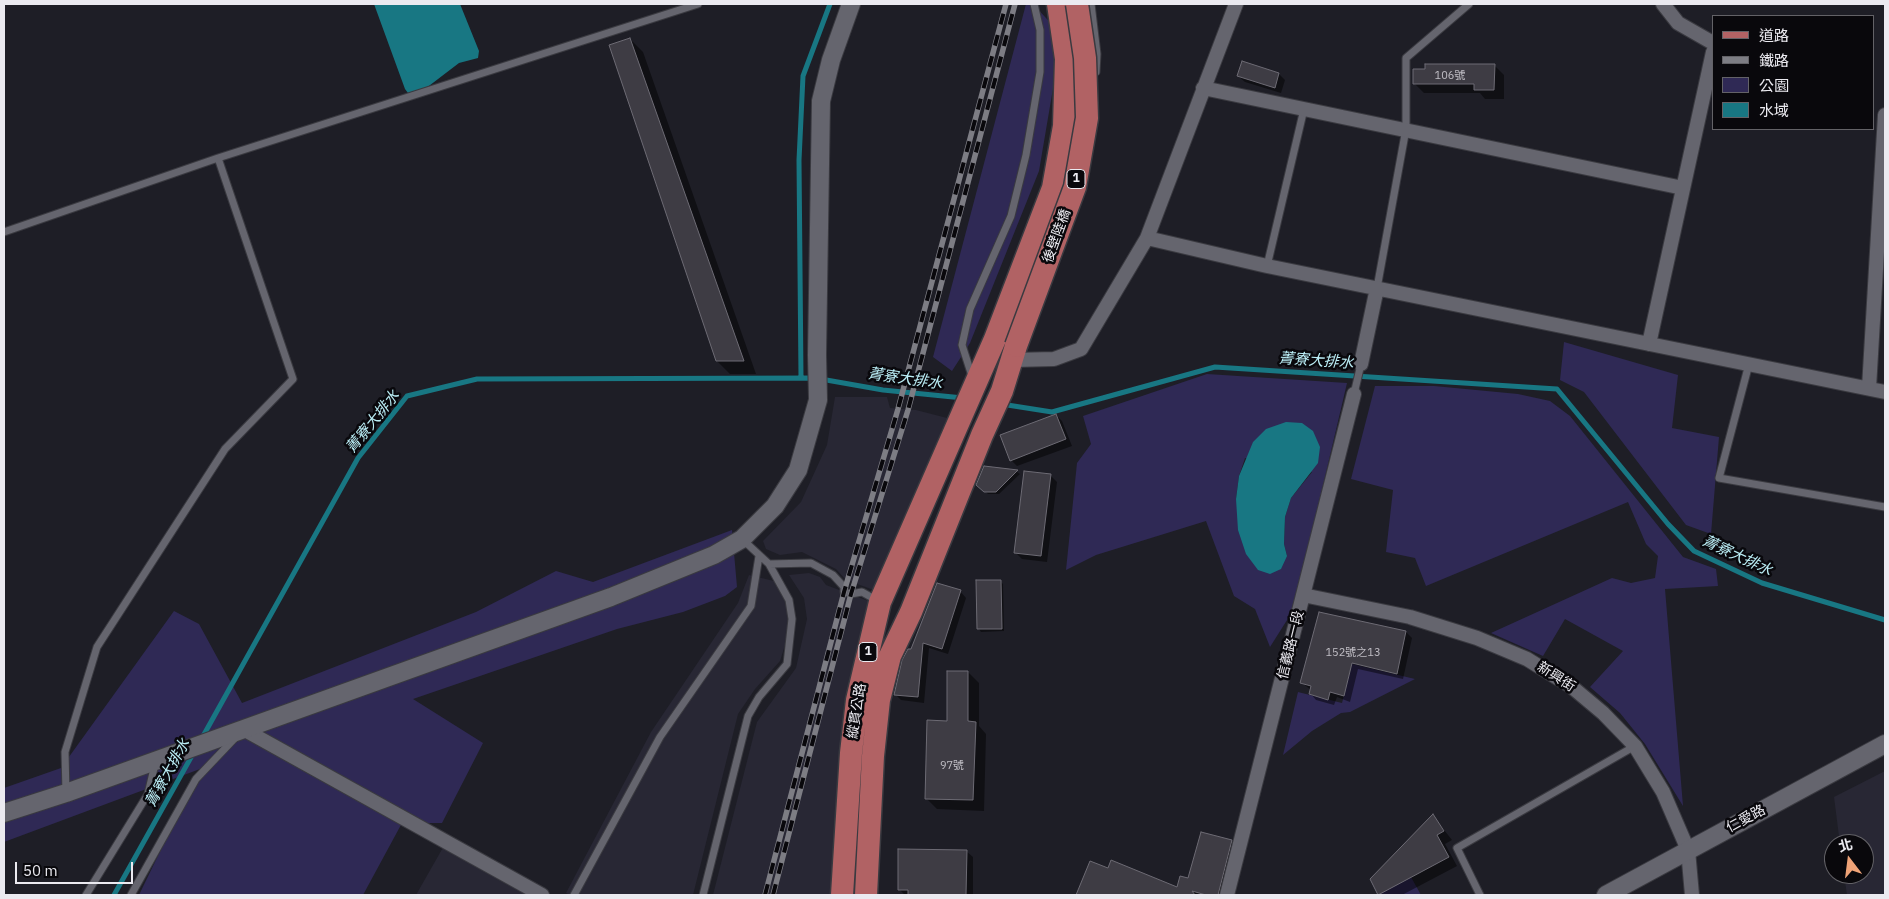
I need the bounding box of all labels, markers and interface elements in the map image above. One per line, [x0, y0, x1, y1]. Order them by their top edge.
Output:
legend [1712, 15, 1874, 130]
text: 道路 [1759, 26, 1789, 45]
text: 鐵路 [1759, 51, 1789, 70]
house number: 106號 [1435, 69, 1465, 83]
text: 公園 [1759, 76, 1789, 95]
text: 水域 [1759, 101, 1789, 120]
road number: 1 [1067, 170, 1085, 188]
street label: 後壁陸橋 [1040, 207, 1074, 265]
water label: 菁寮大排水 [1278, 349, 1354, 373]
water label: 菁寮大排水 [867, 365, 943, 393]
water label: 菁寮大排水 [342, 387, 404, 457]
water label: 菁寮大排水 [1699, 532, 1775, 580]
street label: 信義路一段 [1274, 609, 1308, 681]
road number: 1 [859, 642, 877, 662]
house number: 152號之13 [1326, 646, 1380, 660]
street label: 新興街 [1534, 659, 1578, 695]
street label: 縱貫公路 [844, 682, 870, 740]
water label: 菁寮大排水 [142, 736, 194, 810]
house number: 97號 [940, 759, 964, 773]
street label: 仁愛路 [1724, 802, 1768, 836]
north arrow [1824, 834, 1874, 884]
text: 北 [1836, 835, 1854, 856]
scale bar [18, 852, 135, 884]
text: 50 m [23, 861, 58, 880]

